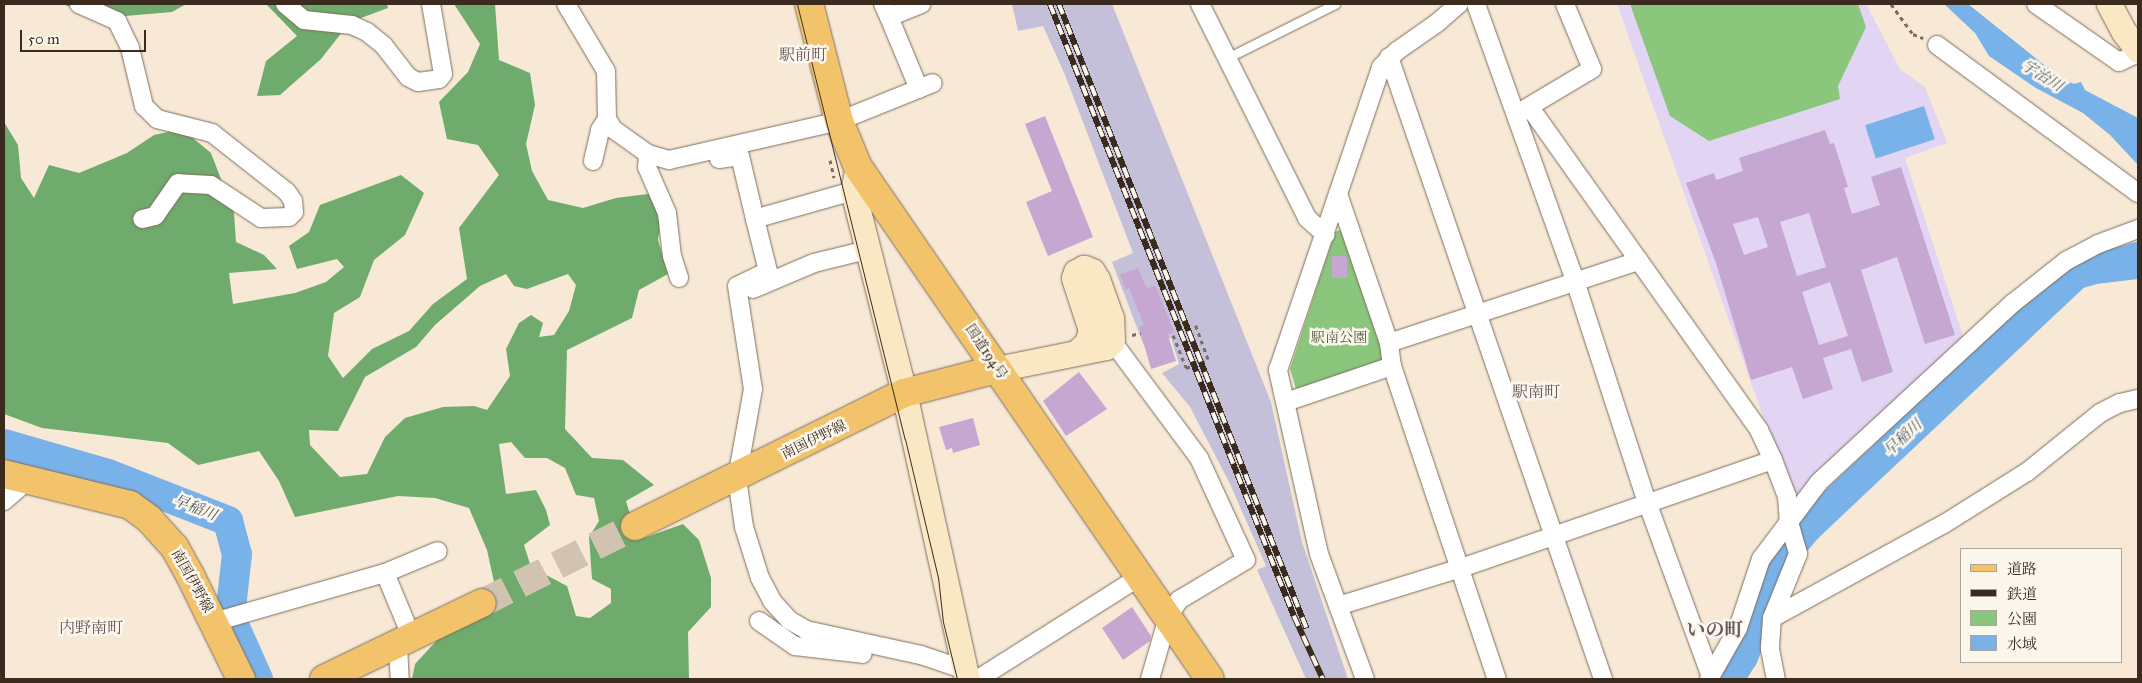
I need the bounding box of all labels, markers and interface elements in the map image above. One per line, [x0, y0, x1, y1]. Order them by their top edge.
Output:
scale bar [22, 20, 149, 52]
text: 50 m [28, 30, 60, 48]
district label: 駅前町 [779, 45, 827, 65]
water label: 宇治川 [2018, 56, 2066, 96]
street label: 国道194号 [961, 321, 1011, 383]
park label: 駅南公園 [1311, 330, 1367, 346]
district label: 駅南町 [1512, 382, 1560, 402]
water label: 早稲川 [1880, 416, 1926, 460]
street label: 南国伊野線 [779, 417, 849, 463]
water label: 早稲川 [171, 491, 219, 525]
street label: 南国伊野線 [168, 546, 216, 616]
legend [1960, 548, 2122, 663]
text: 道路 [2007, 560, 2037, 578]
text: 鉄道 [2007, 585, 2037, 603]
text: 公園 [2007, 610, 2037, 628]
district label: 内野南町 [59, 618, 123, 638]
district label: いの町 [1687, 619, 1743, 641]
text: 水域 [2007, 635, 2037, 653]

